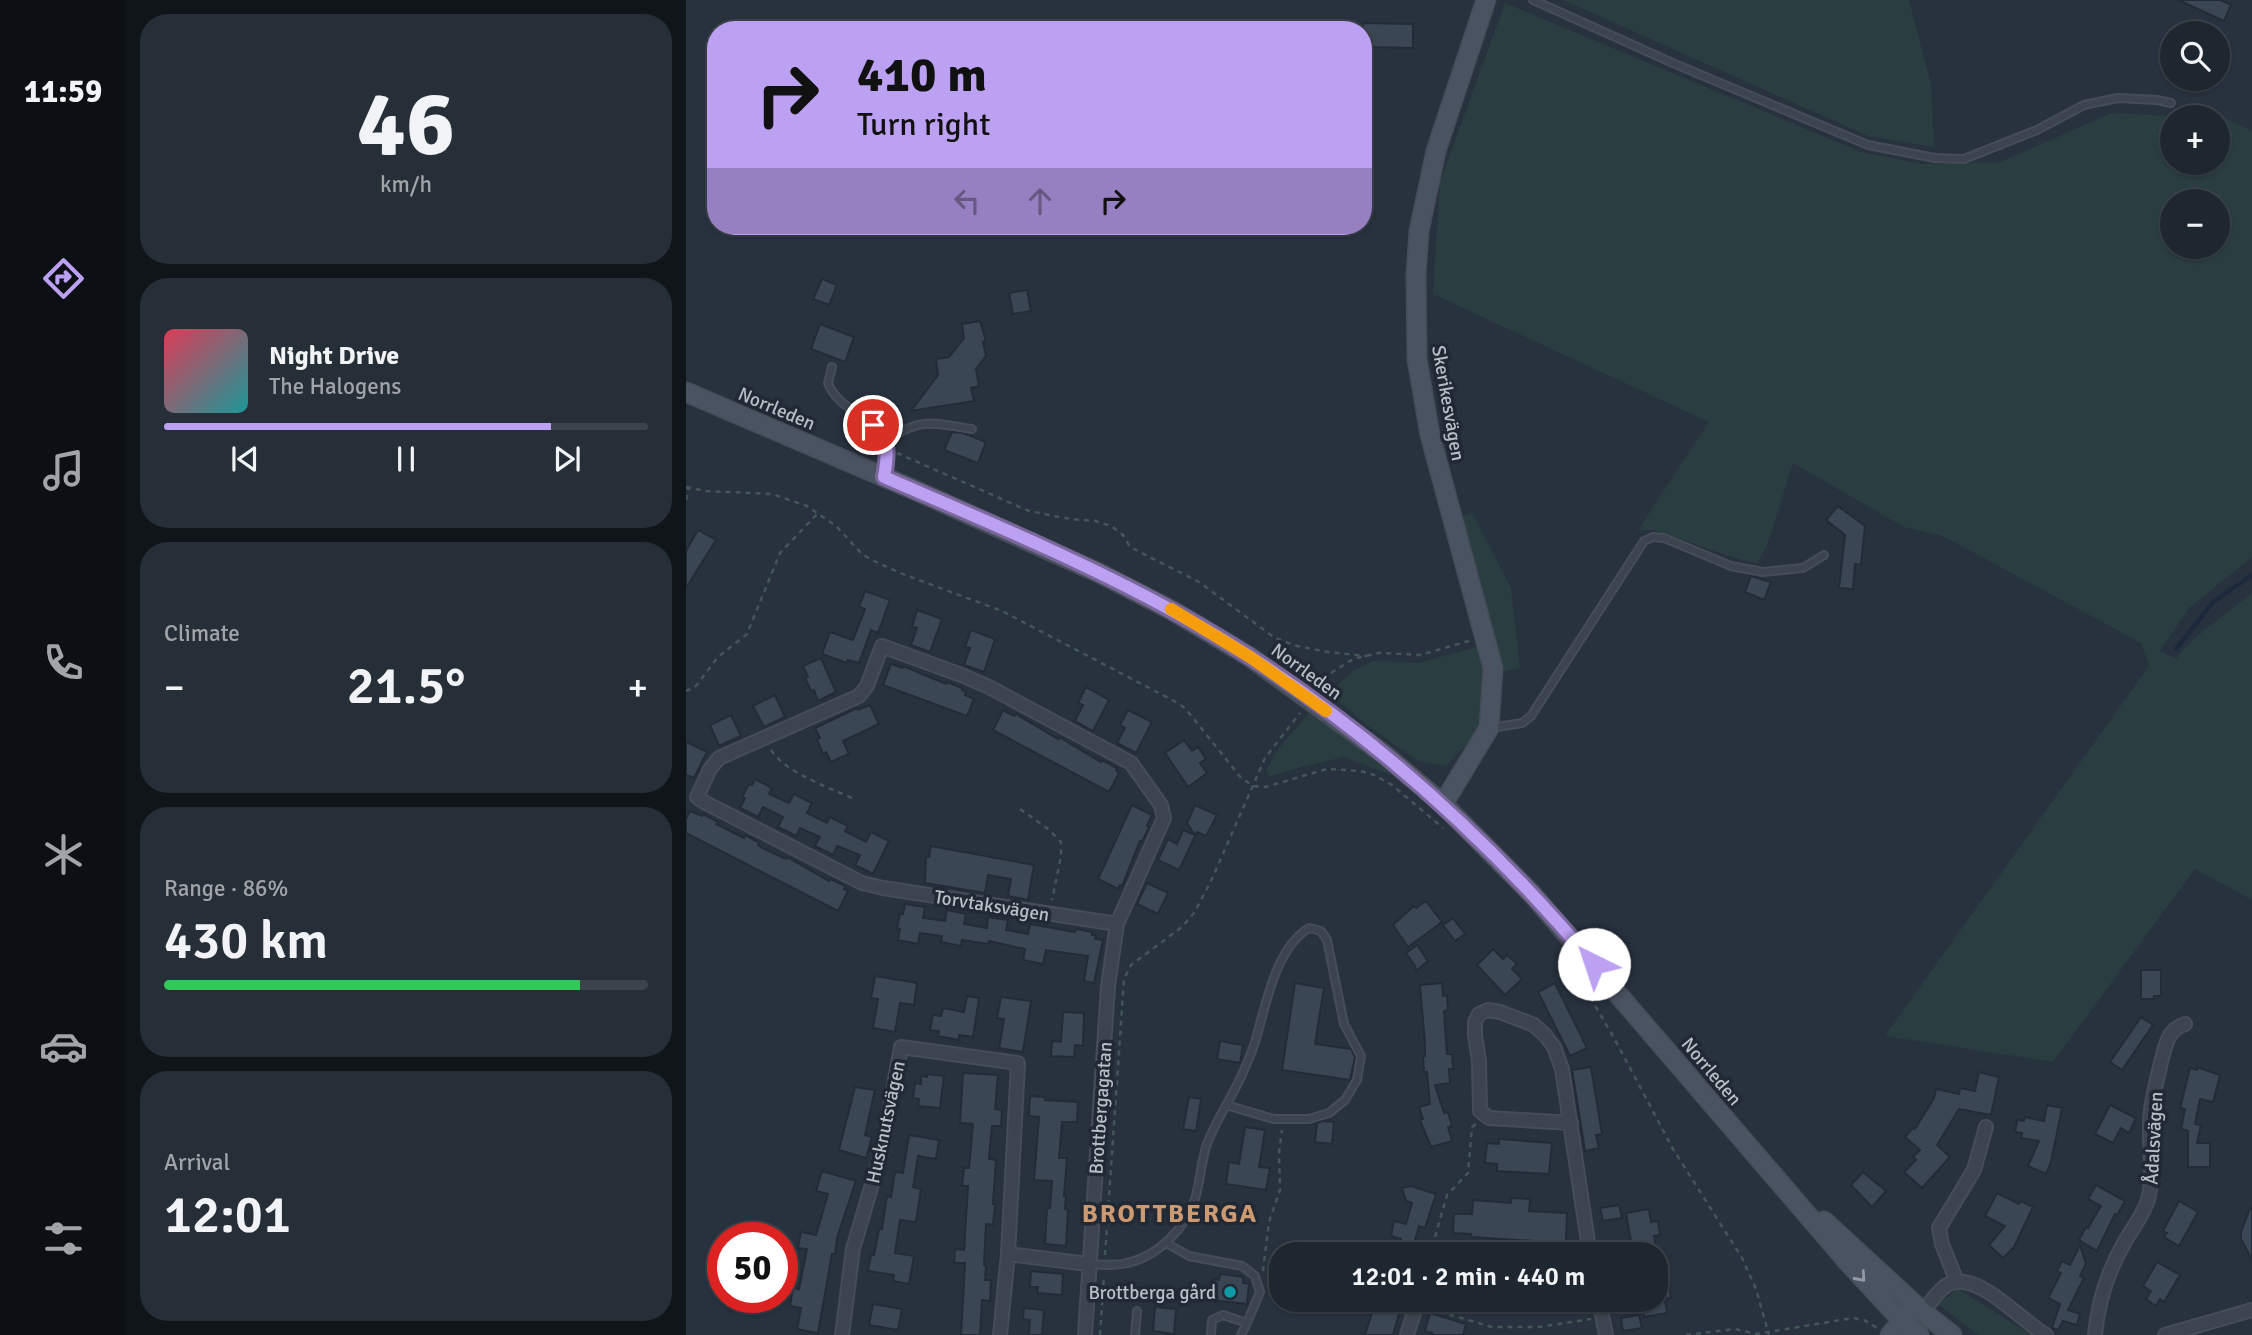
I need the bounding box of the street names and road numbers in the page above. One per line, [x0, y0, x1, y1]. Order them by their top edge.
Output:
street label: Skerikesvägen [1426, 344, 1470, 463]
street label: Norrleden [734, 382, 819, 436]
street label: Norrleden [1266, 638, 1346, 706]
street label: Torvtaksvägen [933, 885, 1051, 927]
street label: Norrleden [1676, 1033, 1747, 1111]
street label: Brottbergagatan [1084, 1041, 1118, 1175]
street label: Husknutsvägen [861, 1059, 911, 1186]
street label: Ådalsvägen [2140, 1091, 2168, 1185]

